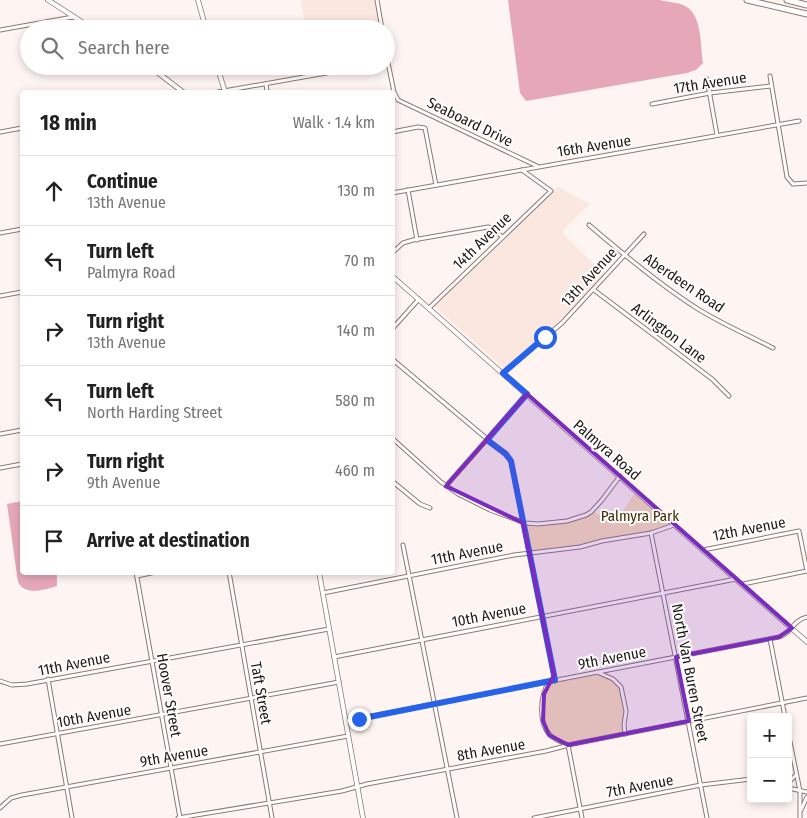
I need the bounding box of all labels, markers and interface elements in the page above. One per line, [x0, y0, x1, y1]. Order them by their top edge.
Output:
search box [20, 20, 395, 75]
icon: search [38, 34, 66, 62]
text: Search here [78, 36, 170, 59]
street label: 17th Avenue [672, 68, 748, 98]
street label: Seaboard Drive [424, 93, 516, 151]
text: 18 min [40, 110, 97, 136]
text: Walk · 1.4 km [293, 113, 375, 132]
street label: 16th Avenue [556, 131, 632, 161]
text: Continue [87, 170, 158, 193]
icon: ahead [40, 177, 68, 205]
text: 130 m [337, 181, 375, 200]
text: 13th Avenue [87, 193, 166, 212]
street label: 14th Avenue [449, 209, 515, 273]
text: Turn left [87, 240, 154, 263]
street label: 13th Avenue [557, 244, 621, 310]
icon: left [40, 247, 68, 275]
street label: Aberdeen Road [640, 249, 728, 317]
text: 70 m [344, 251, 375, 270]
text: Palmyra Road [87, 263, 176, 282]
street label: Arlington Lane [628, 299, 710, 367]
text: Turn right [87, 310, 164, 333]
icon: right [40, 317, 68, 345]
text: 140 m [337, 321, 375, 340]
route start [534, 326, 557, 349]
text: 13th Avenue [87, 333, 166, 352]
text: Turn left [87, 380, 154, 403]
icon: left [40, 387, 68, 415]
text: 580 m [335, 391, 375, 410]
text: North Harding Street [87, 403, 222, 422]
street label: Palmyra Road [570, 416, 644, 484]
text: Turn right [87, 450, 164, 473]
icon: right [40, 457, 68, 485]
text: 460 m [335, 461, 375, 480]
text: 9th Avenue [87, 473, 160, 492]
park label: Palmyra Park [601, 507, 679, 525]
street label: 12th Avenue [711, 513, 787, 545]
icon: arrive [40, 527, 68, 555]
text: Arrive at destination [87, 529, 250, 552]
street label: 11th Avenue [429, 537, 505, 569]
street label: 10th Avenue [450, 599, 528, 631]
street label: North Van Buren Street [668, 602, 712, 744]
street label: 9th Avenue [577, 643, 647, 673]
street label: 11th Avenue [36, 648, 112, 680]
street label: Hoover Street [153, 652, 185, 738]
street label: Taft Street [247, 660, 275, 726]
street label: 10th Avenue [55, 701, 133, 731]
route end [348, 708, 371, 731]
map controls [747, 713, 792, 803]
button: + [747, 713, 792, 758]
street label: 8th Avenue [455, 735, 527, 765]
street label: 9th Avenue [139, 741, 209, 771]
button: − [747, 758, 792, 803]
street label: 7th Avenue [605, 771, 675, 801]

